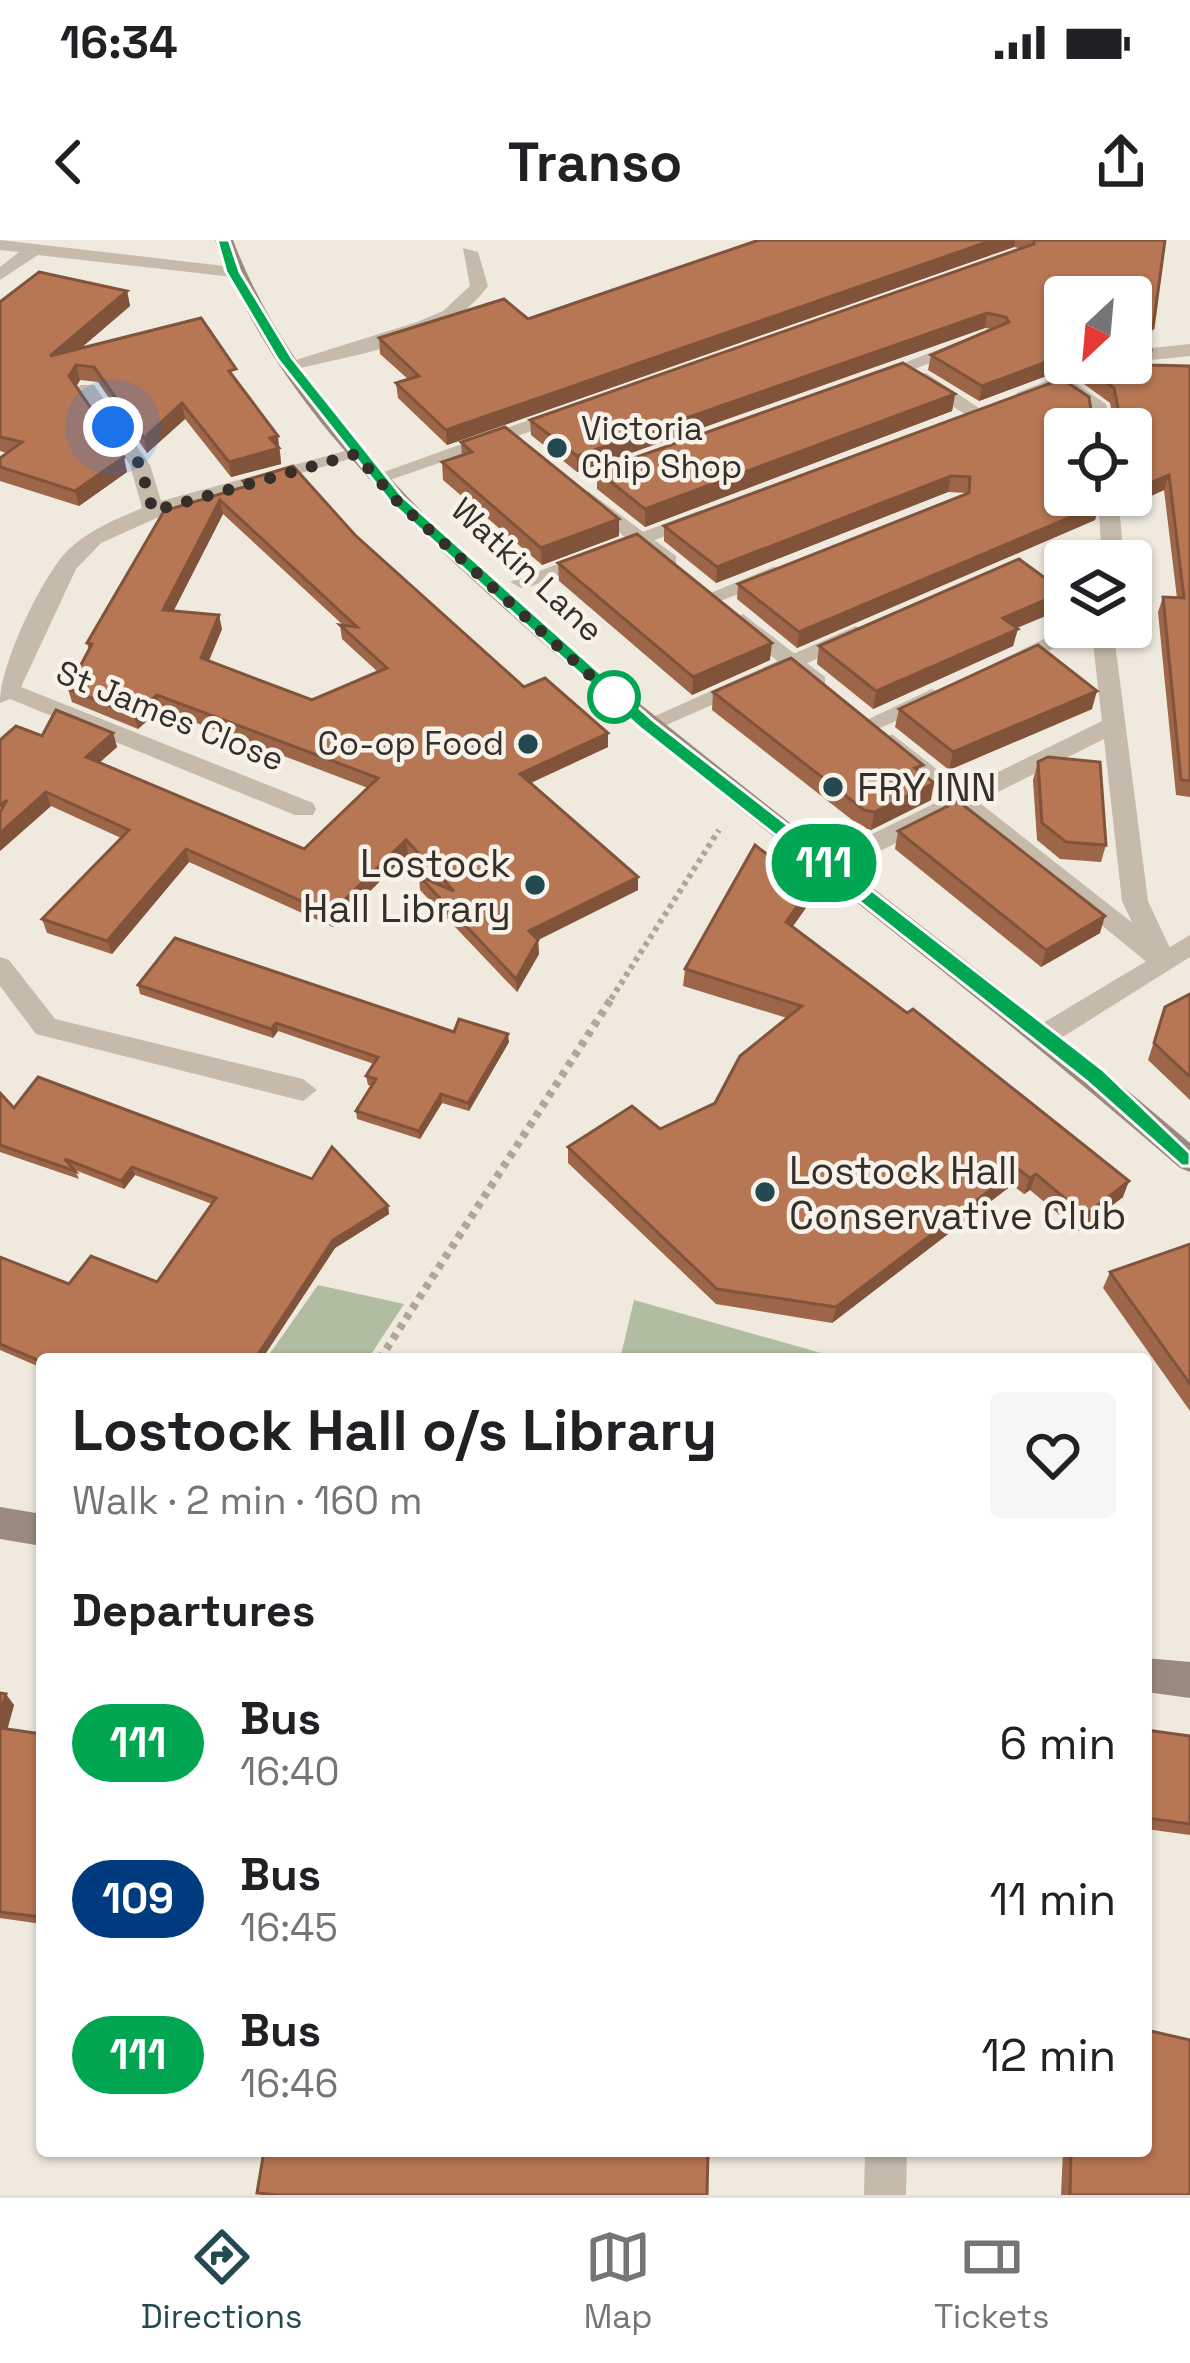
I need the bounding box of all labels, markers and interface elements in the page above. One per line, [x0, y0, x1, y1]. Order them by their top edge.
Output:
text: 16:34 [60, 14, 178, 71]
text: Transo [508, 128, 682, 197]
icon: back [36, 129, 102, 195]
icon: share [1088, 129, 1154, 195]
north arrow [1044, 276, 1152, 384]
map controls [1044, 276, 1152, 648]
your location [83, 397, 143, 457]
place label: Victoria Chip Shop [581, 408, 742, 488]
button: locate [1044, 408, 1152, 516]
marker: Victoria Chip Shop [544, 435, 570, 461]
street label: Watkin Lane [442, 489, 612, 651]
button: layers [1044, 540, 1152, 648]
street label: St James Close [50, 651, 290, 781]
unlabelled marker [589, 672, 639, 722]
place label: Co-op Food [318, 723, 504, 765]
marker: Co-op Food [515, 731, 541, 757]
place label: FRY INN [857, 763, 997, 812]
marker: FRY INN [820, 774, 846, 800]
line badge: 111 [755, 824, 893, 902]
text: 111 [796, 836, 852, 889]
place label: Lostock Hall Library [303, 839, 511, 933]
marker: Lostock Hall Library [522, 872, 548, 898]
place label: Lostock Hall Conservative Club [789, 1146, 1126, 1240]
marker: Lostock Hall Conservative Club [752, 1179, 778, 1205]
button: heart [990, 1392, 1116, 1518]
text: Lostock Hall o/s Library [72, 1394, 717, 1467]
text: Walk · 2 min · 160 m [72, 1476, 423, 1525]
text: Departures [72, 1582, 315, 1639]
text: Bus [240, 1690, 321, 1747]
text: 6 min [1000, 1715, 1116, 1772]
text: 111 [110, 1716, 166, 1769]
text: 16:40 [240, 1747, 339, 1796]
text: Bus [240, 1846, 321, 1903]
text: 11 min [990, 1871, 1116, 1928]
text: 109 [102, 1872, 174, 1925]
text: 16:45 [240, 1903, 338, 1952]
text: Bus [240, 2002, 321, 2059]
text: 12 min [981, 2027, 1116, 2084]
text: 111 [110, 2028, 166, 2081]
text: 16:46 [240, 2059, 338, 2108]
tab: Directions [141, 2224, 302, 2338]
tab: Map [584, 2224, 653, 2338]
tab: Tickets [934, 2224, 1049, 2338]

